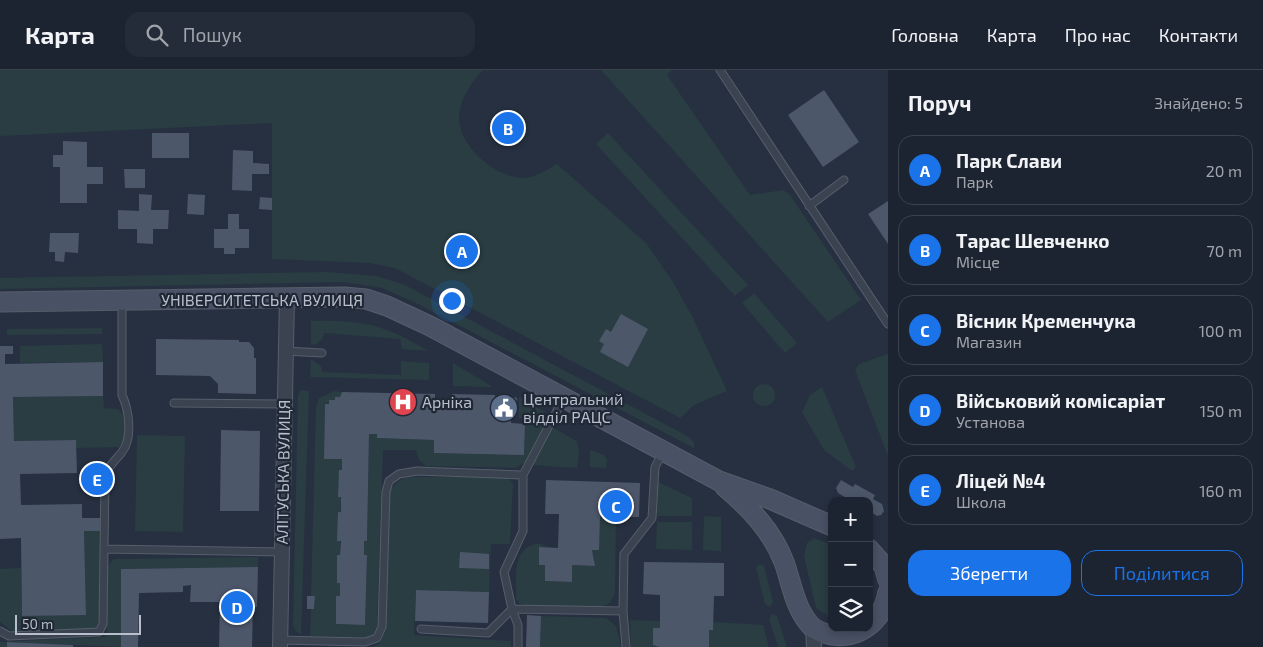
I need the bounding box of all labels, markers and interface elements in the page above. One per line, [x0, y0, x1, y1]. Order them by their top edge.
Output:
search box [125, 12, 475, 57]
text: Карта [25, 20, 95, 49]
icon: search [143, 21, 171, 49]
text: Пошук [183, 23, 242, 46]
text: Головна [891, 24, 959, 46]
text: Карта [987, 24, 1037, 46]
text: Про нас [1065, 24, 1131, 46]
text: Контакти [1159, 24, 1238, 46]
text: Поруч [908, 90, 971, 115]
text: Знайдено: 5 [1154, 93, 1243, 112]
pin: B [492, 109, 524, 147]
text: Парк Слави [956, 149, 1062, 172]
text: A [920, 161, 930, 180]
text: 20 m [1206, 161, 1242, 180]
text: Парк [956, 172, 993, 191]
text: Тарас Шевченко [956, 229, 1110, 252]
pin: A [446, 232, 478, 270]
text: B [920, 241, 930, 260]
text: 70 m [1207, 241, 1242, 260]
text: Місце [956, 252, 1000, 271]
your location [439, 288, 465, 314]
street label: УНІВЕРСИТЕТСЬКА ВУЛИЦЯ [161, 290, 363, 309]
text: Вісник Кременчука [956, 309, 1136, 332]
text: C [920, 321, 930, 340]
text: 100 m [1199, 321, 1242, 340]
text: Магазин [956, 332, 1022, 351]
hospital icon: Арніка [388, 387, 418, 417]
place label: Центральний відділ РАЦС [523, 389, 623, 426]
text: Військовий комісаріат [956, 389, 1165, 412]
place label: Арніка [422, 392, 472, 411]
public building icon: Центральний відділ РАЦС [489, 393, 519, 423]
street label: АЛІТУСЬКА ВУЛИЦЯ [272, 399, 293, 545]
text: D [920, 401, 930, 420]
text: 150 m [1200, 401, 1242, 420]
text: Установа [956, 412, 1025, 431]
pin: E [81, 460, 113, 498]
text: Ліцей №4 [956, 469, 1046, 492]
text: E [920, 481, 930, 500]
text: 160 m [1199, 481, 1242, 500]
pin: C [600, 487, 632, 525]
text: Школа [956, 492, 1006, 511]
map controls [828, 497, 873, 632]
button: + [828, 497, 873, 542]
button: − [828, 542, 873, 587]
button: Зберегти [908, 550, 1071, 596]
button: Поділитися [1081, 550, 1243, 596]
button: layers [828, 587, 873, 632]
pin: D [221, 588, 253, 626]
scale bar [15, 612, 141, 635]
text: 50 m [22, 615, 53, 632]

